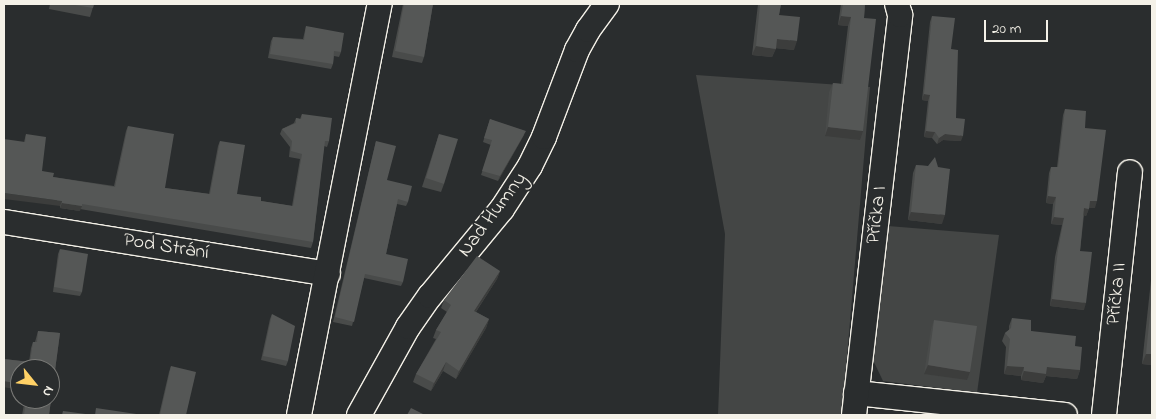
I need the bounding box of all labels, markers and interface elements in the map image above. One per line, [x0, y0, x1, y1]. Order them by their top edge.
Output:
scale bar [986, 10, 1050, 42]
text: 20 m [992, 18, 1021, 40]
street label: Nad Humny [453, 168, 533, 262]
street label: Příčka I [862, 185, 892, 245]
street label: Pod Strání [121, 228, 211, 266]
street label: Příčka II [1102, 261, 1132, 327]
north arrow [10, 359, 60, 409]
text: N [36, 382, 59, 400]

